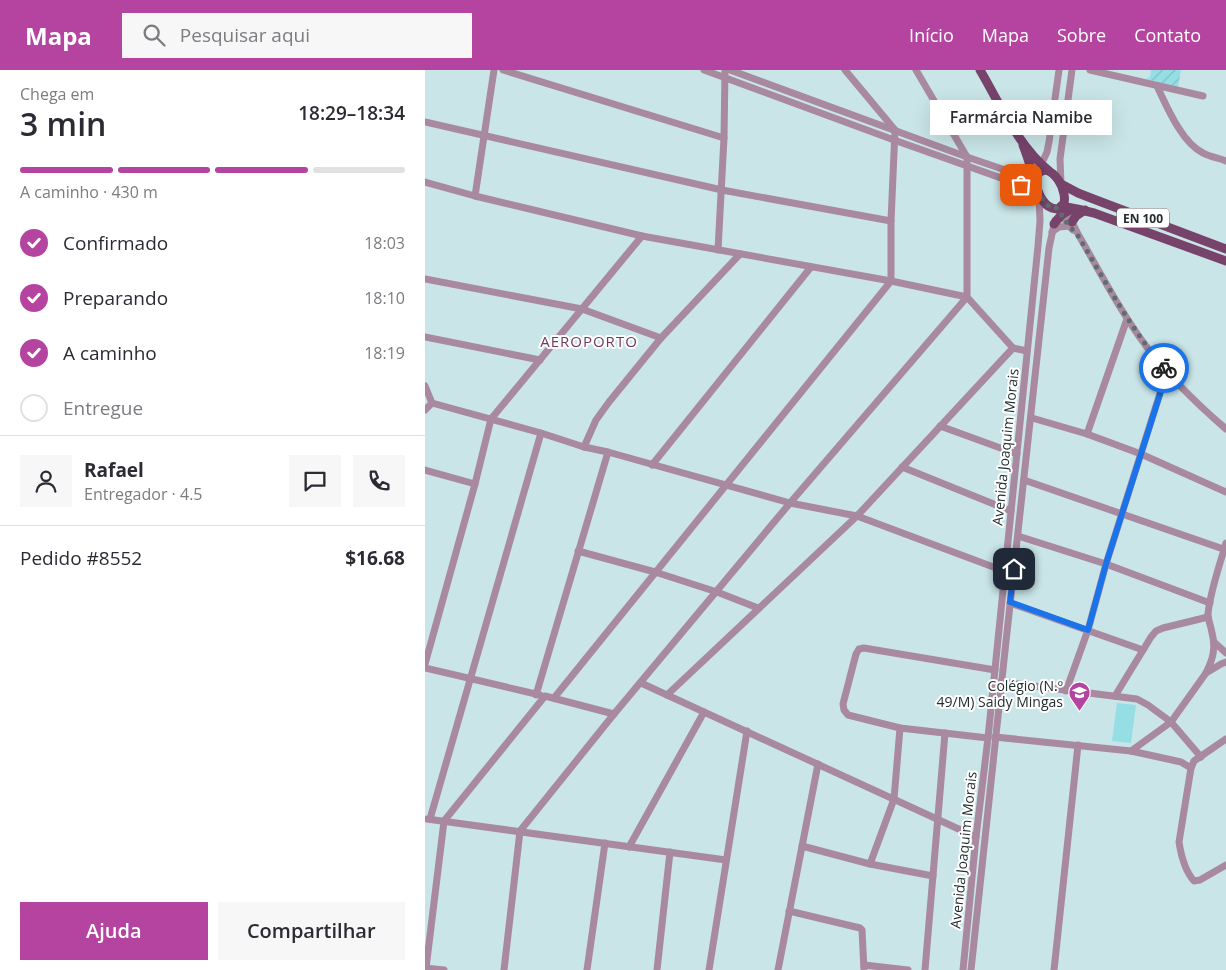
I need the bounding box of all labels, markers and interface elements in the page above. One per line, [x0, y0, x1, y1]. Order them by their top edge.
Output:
search box [122, 13, 472, 58]
text: Mapa [25, 19, 92, 52]
icon: search [140, 21, 168, 49]
text: Pesquisar aqui [180, 22, 310, 48]
text: Início [909, 23, 954, 47]
text: Mapa [982, 23, 1029, 47]
text: Sobre [1057, 23, 1106, 47]
text: Contato [1134, 23, 1201, 47]
text: Chega em [20, 83, 94, 105]
text: 18:29–18:34 [298, 100, 405, 126]
callout: Farmárcia Namibe [930, 100, 1112, 135]
text: 3 min [20, 102, 106, 145]
text: Farmárcia Namibe [950, 106, 1092, 128]
pin [1000, 164, 1042, 206]
icon: bag [1007, 171, 1035, 199]
text: A caminho · 430 m [20, 181, 158, 203]
road number: EN 100 [1117, 208, 1169, 228]
icon: check [20, 229, 48, 257]
text: Confirmado [63, 230, 168, 256]
text: 18:03 [364, 232, 405, 254]
icon: check [20, 284, 48, 312]
text: Preparando [63, 285, 168, 311]
text: 18:10 [364, 287, 405, 309]
district label: AEROPORTO [540, 331, 638, 351]
icon: check [20, 339, 48, 367]
text: A caminho [63, 340, 157, 366]
text: 18:19 [364, 342, 405, 364]
courier [1139, 343, 1189, 393]
icon: bike [1150, 354, 1178, 382]
street label: Avenida Joaquim Morais [987, 367, 1023, 526]
text: Entregue [63, 395, 143, 421]
button: person [20, 455, 72, 507]
button: chat [289, 455, 341, 507]
button: phone [353, 455, 405, 507]
text: Rafael [84, 457, 144, 483]
text: Entregador · 4.5 [84, 483, 202, 505]
text: Pedido #8552 [20, 545, 142, 571]
text: $16.68 [345, 545, 405, 571]
pin [993, 548, 1035, 590]
icon: home [1000, 555, 1028, 583]
place label: Colégio (N.º 49/M) Saidy Mingas [937, 676, 1063, 711]
school or university icon: Colégio (N.º 49/M) Saidy Mingas [1067, 681, 1091, 712]
street label: Avenida Joaquim Morais [945, 770, 981, 929]
button: Ajuda [20, 902, 208, 960]
button: Compartilhar [218, 902, 405, 960]

